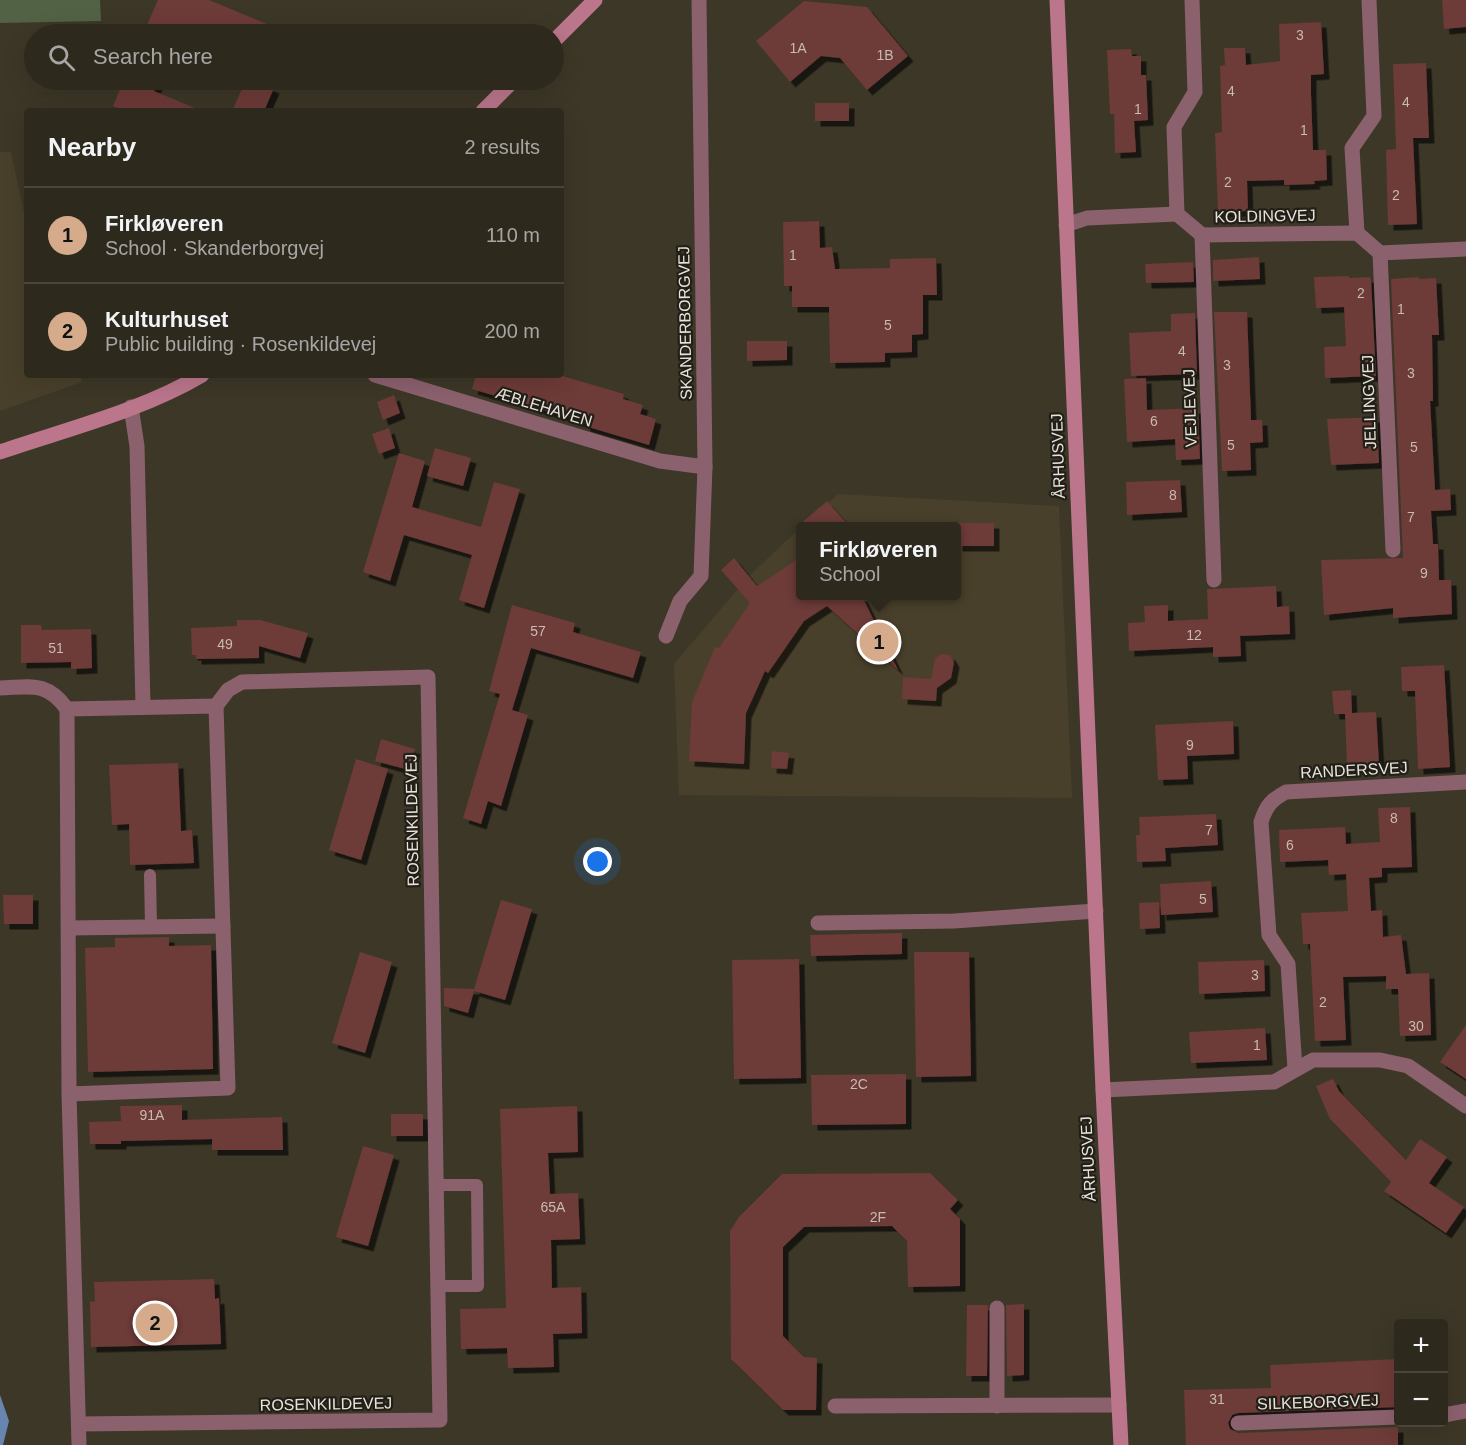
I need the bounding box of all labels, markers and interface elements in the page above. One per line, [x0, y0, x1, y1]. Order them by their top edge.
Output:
search box [24, 24, 564, 90]
house number: 3 [1296, 27, 1304, 43]
house number: 1A [789, 40, 807, 56]
icon: search [45, 41, 78, 74]
text: Search here [93, 44, 213, 69]
house number: 1B [876, 47, 894, 63]
house number: 4 [1227, 83, 1235, 99]
house number: 4 [1402, 94, 1410, 110]
house number: 1 [1134, 101, 1142, 117]
house number: 1 [1300, 122, 1308, 138]
text: Nearby [48, 132, 136, 162]
text: 2 results [464, 136, 540, 158]
house number: 2 [1224, 174, 1232, 190]
house number: 2 [1392, 187, 1400, 203]
street label: KOLDINGVEJ [1214, 207, 1316, 225]
text: Firkløveren [105, 211, 224, 236]
text: 1 [62, 224, 73, 246]
text: 110 m [486, 224, 540, 246]
text: School · Skanderborgvej [105, 237, 324, 259]
street label: SKANDERBORGVEJ [675, 246, 695, 400]
house number: 1 [789, 247, 797, 263]
house number: 2 [1357, 285, 1365, 301]
house number: 1 [1397, 301, 1405, 317]
text: Kulturhuset [105, 307, 228, 332]
house number: 5 [884, 317, 892, 333]
text: 2 [62, 320, 73, 342]
text: 200 m [484, 320, 540, 342]
text: Public building · Rosenkildevej [105, 333, 376, 355]
house number: 4 [1178, 343, 1186, 359]
street label: JELLINGVEJ [1359, 355, 1379, 449]
house number: 3 [1223, 357, 1231, 373]
house number: 3 [1407, 365, 1415, 381]
street label: VEJLEVEJ [1180, 369, 1200, 447]
street label: ÆBLEHAVEN [494, 384, 594, 430]
street label: ÅRHUSVEJ [1047, 413, 1068, 499]
house number: 6 [1150, 413, 1158, 429]
house number: 5 [1227, 437, 1235, 453]
house number: 5 [1410, 439, 1418, 455]
house number: 8 [1169, 487, 1177, 503]
house number: 7 [1407, 509, 1415, 525]
popup [796, 522, 961, 600]
text: Firkløveren [819, 537, 938, 562]
text: School [819, 563, 880, 585]
house number: 9 [1420, 565, 1428, 581]
pin: 1 [860, 620, 898, 664]
house number: 57 [530, 623, 546, 639]
house number: 12 [1186, 627, 1202, 643]
house number: 49 [217, 636, 233, 652]
house number: 51 [48, 640, 64, 656]
house number: 9 [1186, 737, 1194, 753]
street label: ROSENKILDEVEJ [402, 754, 422, 886]
street label: RANDERSVEJ [1300, 759, 1408, 781]
house number: 8 [1390, 810, 1398, 826]
house number: 7 [1205, 822, 1213, 838]
house number: 6 [1286, 837, 1294, 853]
your location [583, 847, 612, 876]
house number: 5 [1199, 891, 1207, 907]
house number: 3 [1251, 967, 1259, 983]
house number: 2 [1319, 994, 1327, 1010]
house number: 30 [1408, 1018, 1424, 1034]
house number: 1 [1253, 1037, 1261, 1053]
house number: 2C [850, 1076, 868, 1092]
house number: 91A [140, 1107, 165, 1123]
street label: ÅRHUSVEJ [1076, 1116, 1099, 1202]
house number: 65A [541, 1199, 566, 1215]
house number: 2F [870, 1209, 886, 1225]
pin: 2 [136, 1300, 174, 1346]
map controls [1394, 1319, 1448, 1427]
button: + [1394, 1319, 1448, 1373]
button: − [1394, 1373, 1448, 1427]
house number: 31 [1209, 1391, 1225, 1407]
street label: SILKEBORGVEJ [1257, 1391, 1379, 1413]
street label: ROSENKILDEVEJ [260, 1394, 392, 1414]

